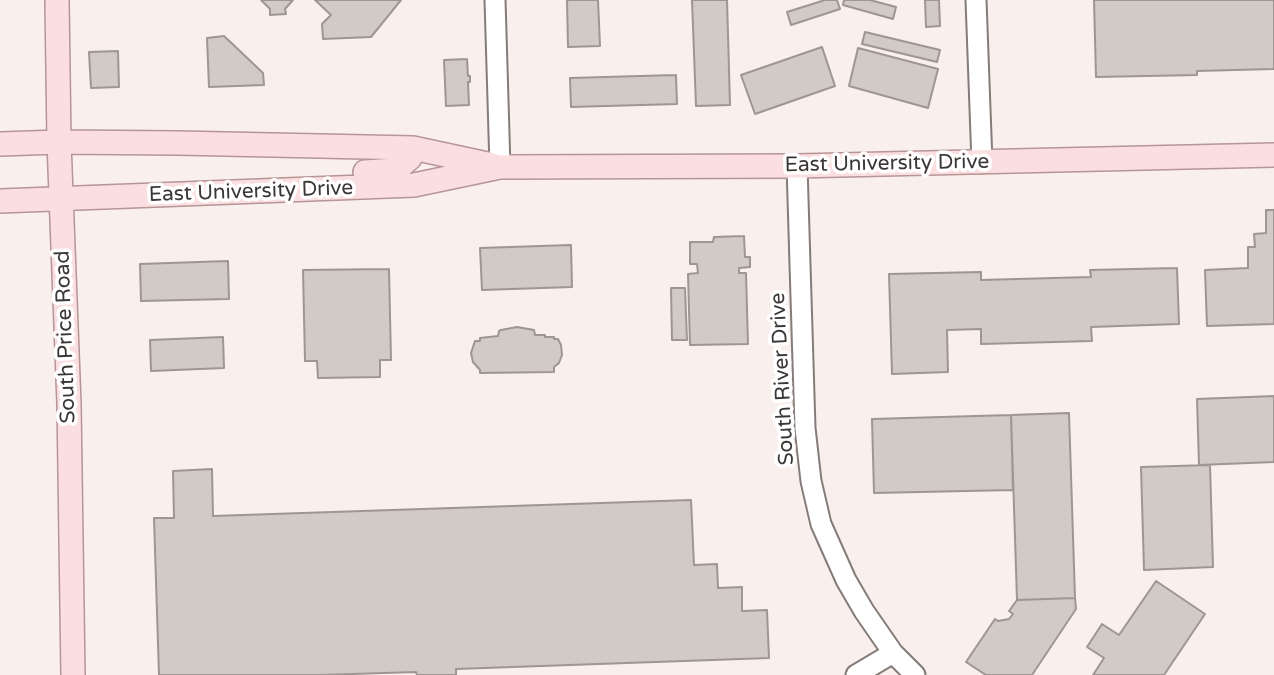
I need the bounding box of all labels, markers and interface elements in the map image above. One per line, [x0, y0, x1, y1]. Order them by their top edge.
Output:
street label: East University Drive [784, 150, 990, 178]
street label: East University Drive [148, 176, 354, 208]
street label: South Price Road [50, 250, 82, 424]
street label: South River Drive [766, 292, 800, 466]

